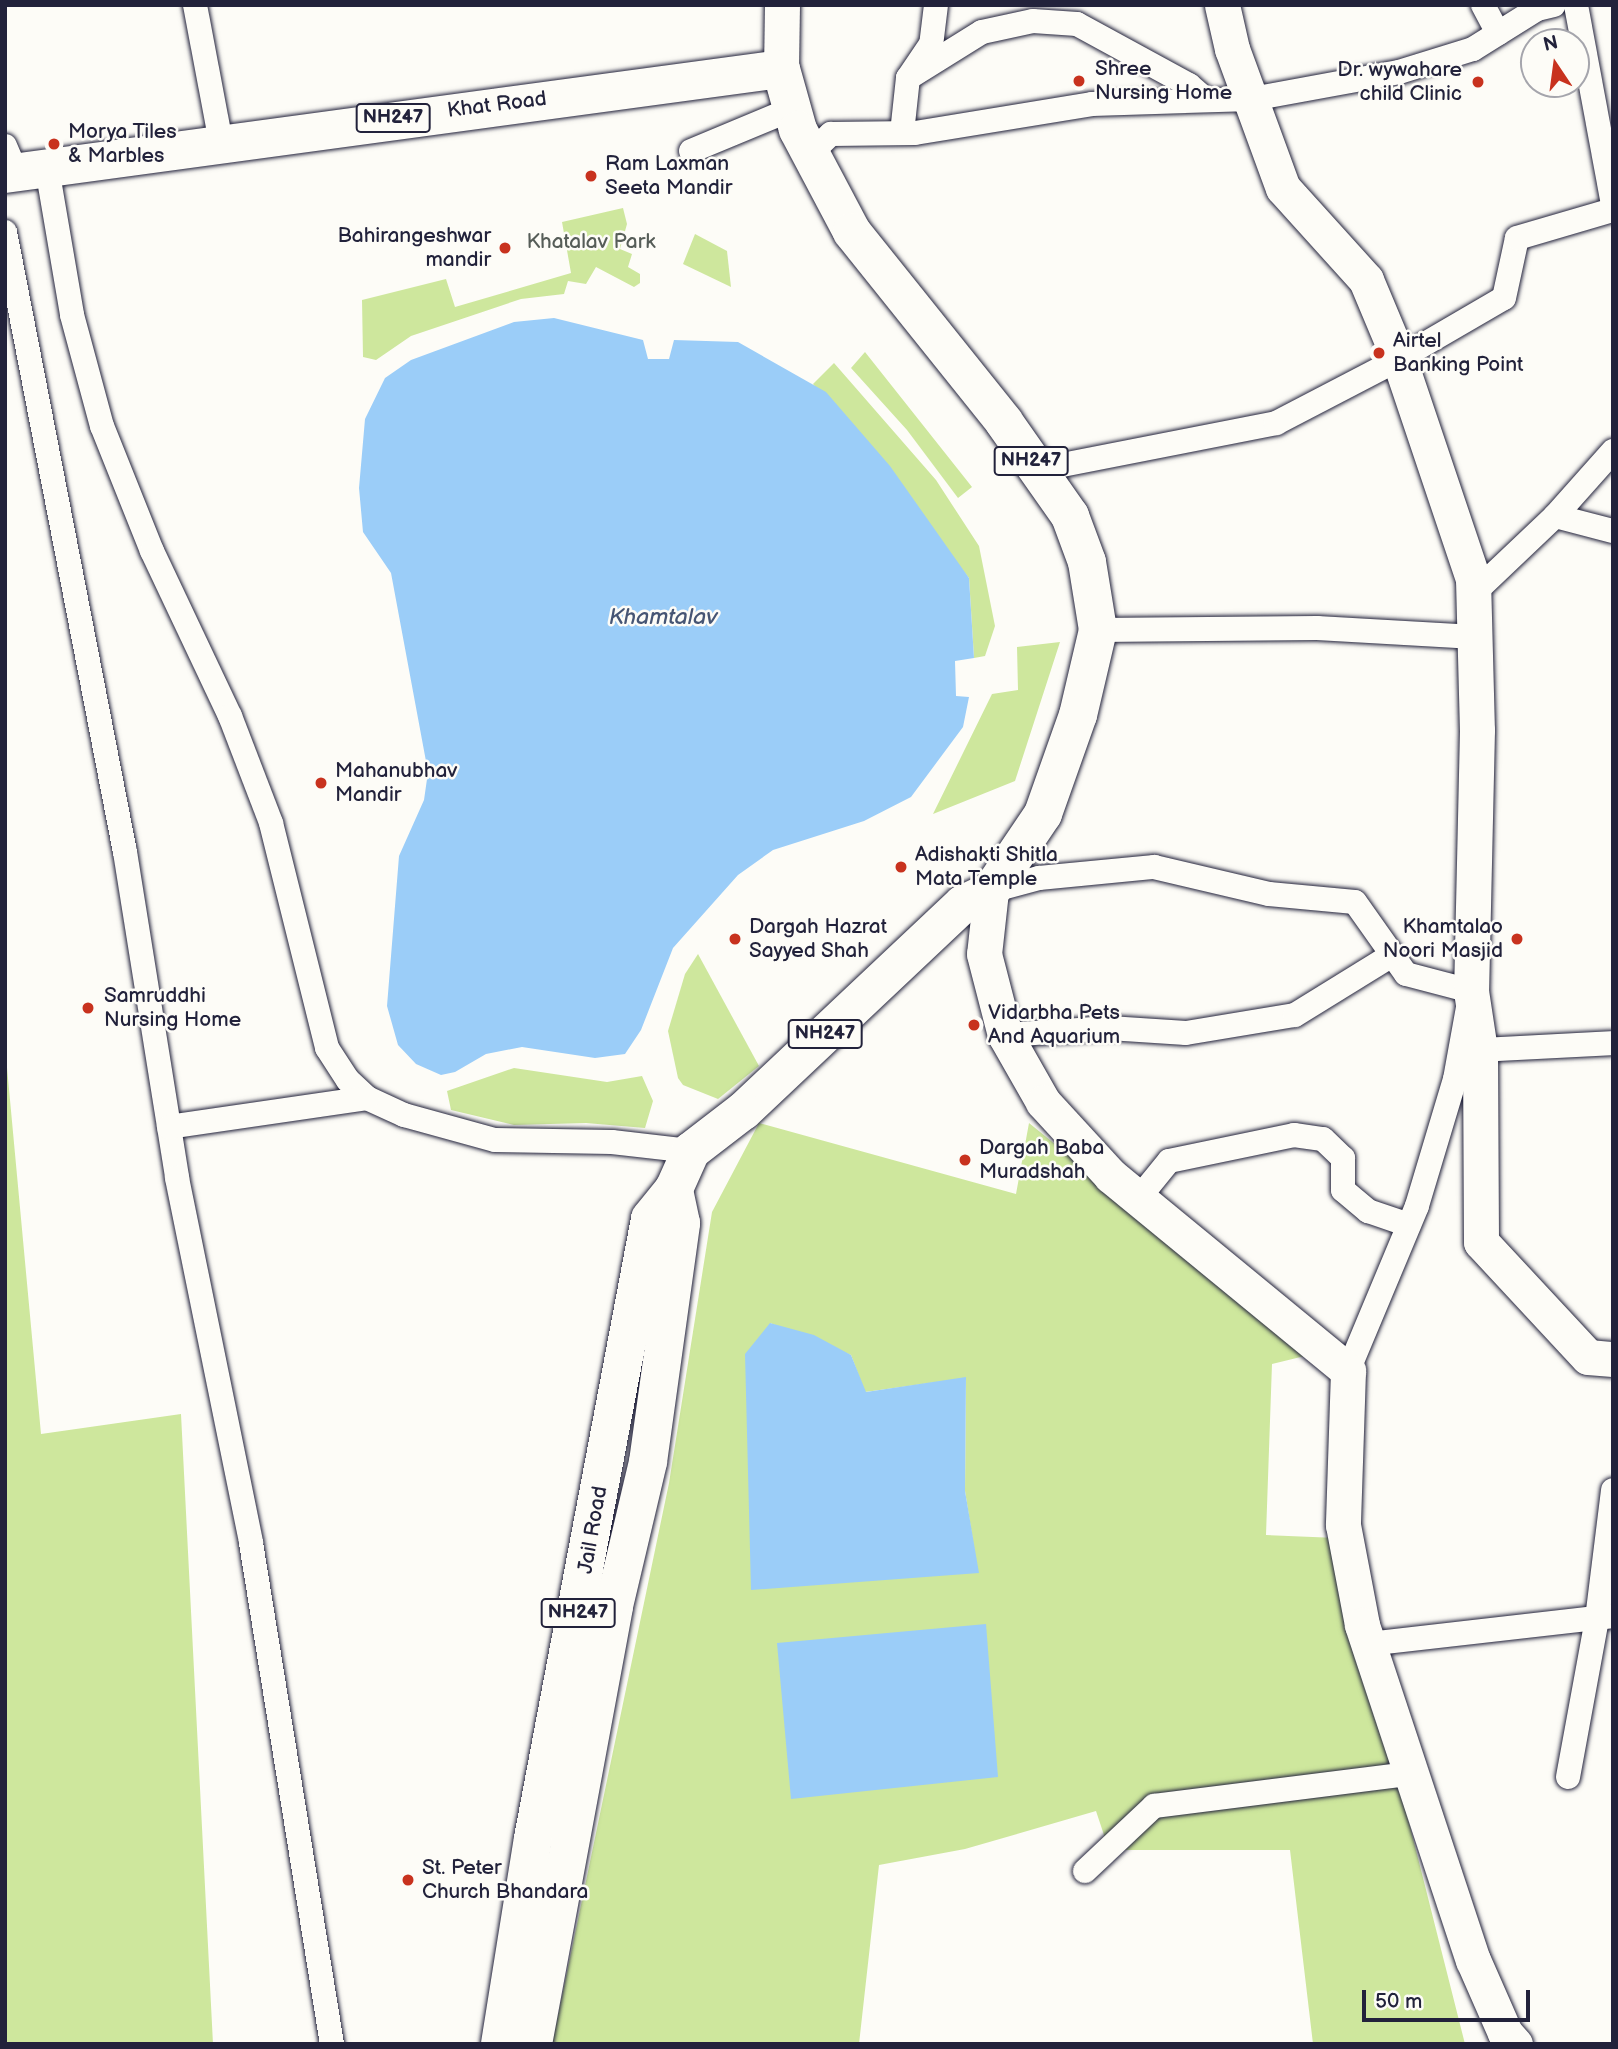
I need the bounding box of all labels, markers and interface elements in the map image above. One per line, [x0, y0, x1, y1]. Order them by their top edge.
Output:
north arrow [1520, 28, 1590, 98]
text: N [1541, 31, 1560, 57]
place label: Shree Nursing Home [1095, 56, 1232, 106]
place label: Dr. wywahare child Clinic [1337, 57, 1462, 107]
marker: Shree Nursing Home [1069, 71, 1089, 91]
marker: Dr. wywahare child Clinic [1468, 72, 1488, 92]
street label: Khat Road [446, 86, 548, 124]
road number: NH247 [354, 102, 432, 134]
place label: Morya Tiles & Marbles [68, 119, 177, 169]
marker: Morya Tiles & Marbles [46, 136, 62, 152]
place label: Ram Laxman Seeta Mandir [605, 151, 732, 201]
marker: Ram Laxman Seeta Mandir [583, 168, 599, 184]
place label: Bahirangeshwar mandir [337, 223, 491, 273]
park label: Khatalav Park [526, 229, 656, 255]
marker: Bahirangeshwar mandir [497, 240, 513, 256]
place label: Airtel Banking Point [1393, 328, 1523, 378]
marker: Airtel Banking Point [1371, 345, 1387, 361]
road number: NH247 [992, 446, 1070, 476]
water label: Khamtalav [609, 603, 717, 631]
place label: Mahanubhav Mandir [335, 758, 457, 808]
marker: Mahanubhav Mandir [313, 775, 329, 791]
place label: Adishakti Shitla Mata Temple [915, 842, 1058, 892]
marker: Adishakti Shitla Mata Temple [893, 859, 909, 875]
place label: Dargah Hazrat Sayyed Shah [749, 914, 887, 964]
place label: Khamtalao Noori Masjid [1383, 914, 1503, 964]
marker: Dargah Hazrat Sayyed Shah [727, 931, 743, 947]
marker: Khamtalao Noori Masjid [1509, 931, 1525, 947]
place label: Samruddhi Nursing Home [104, 983, 241, 1033]
marker: Samruddhi Nursing Home [78, 998, 98, 1018]
place label: Vidarbha Pets And Aquarium [988, 1000, 1120, 1050]
marker: Vidarbha Pets And Aquarium [966, 1017, 982, 1033]
road number: NH247 [786, 1018, 864, 1050]
place label: Dargah Baba Muradshah [979, 1135, 1104, 1185]
marker: Dargah Baba Muradshah [957, 1152, 973, 1168]
street label: Jail Road [573, 1484, 613, 1576]
road number: NH247 [540, 1597, 616, 1628]
place label: St. Peter Church Bhandara [422, 1855, 588, 1905]
marker: St. Peter Church Bhandara [400, 1872, 416, 1888]
scale bar [1366, 1976, 1534, 2020]
text: 50 m [1375, 1989, 1422, 2014]

